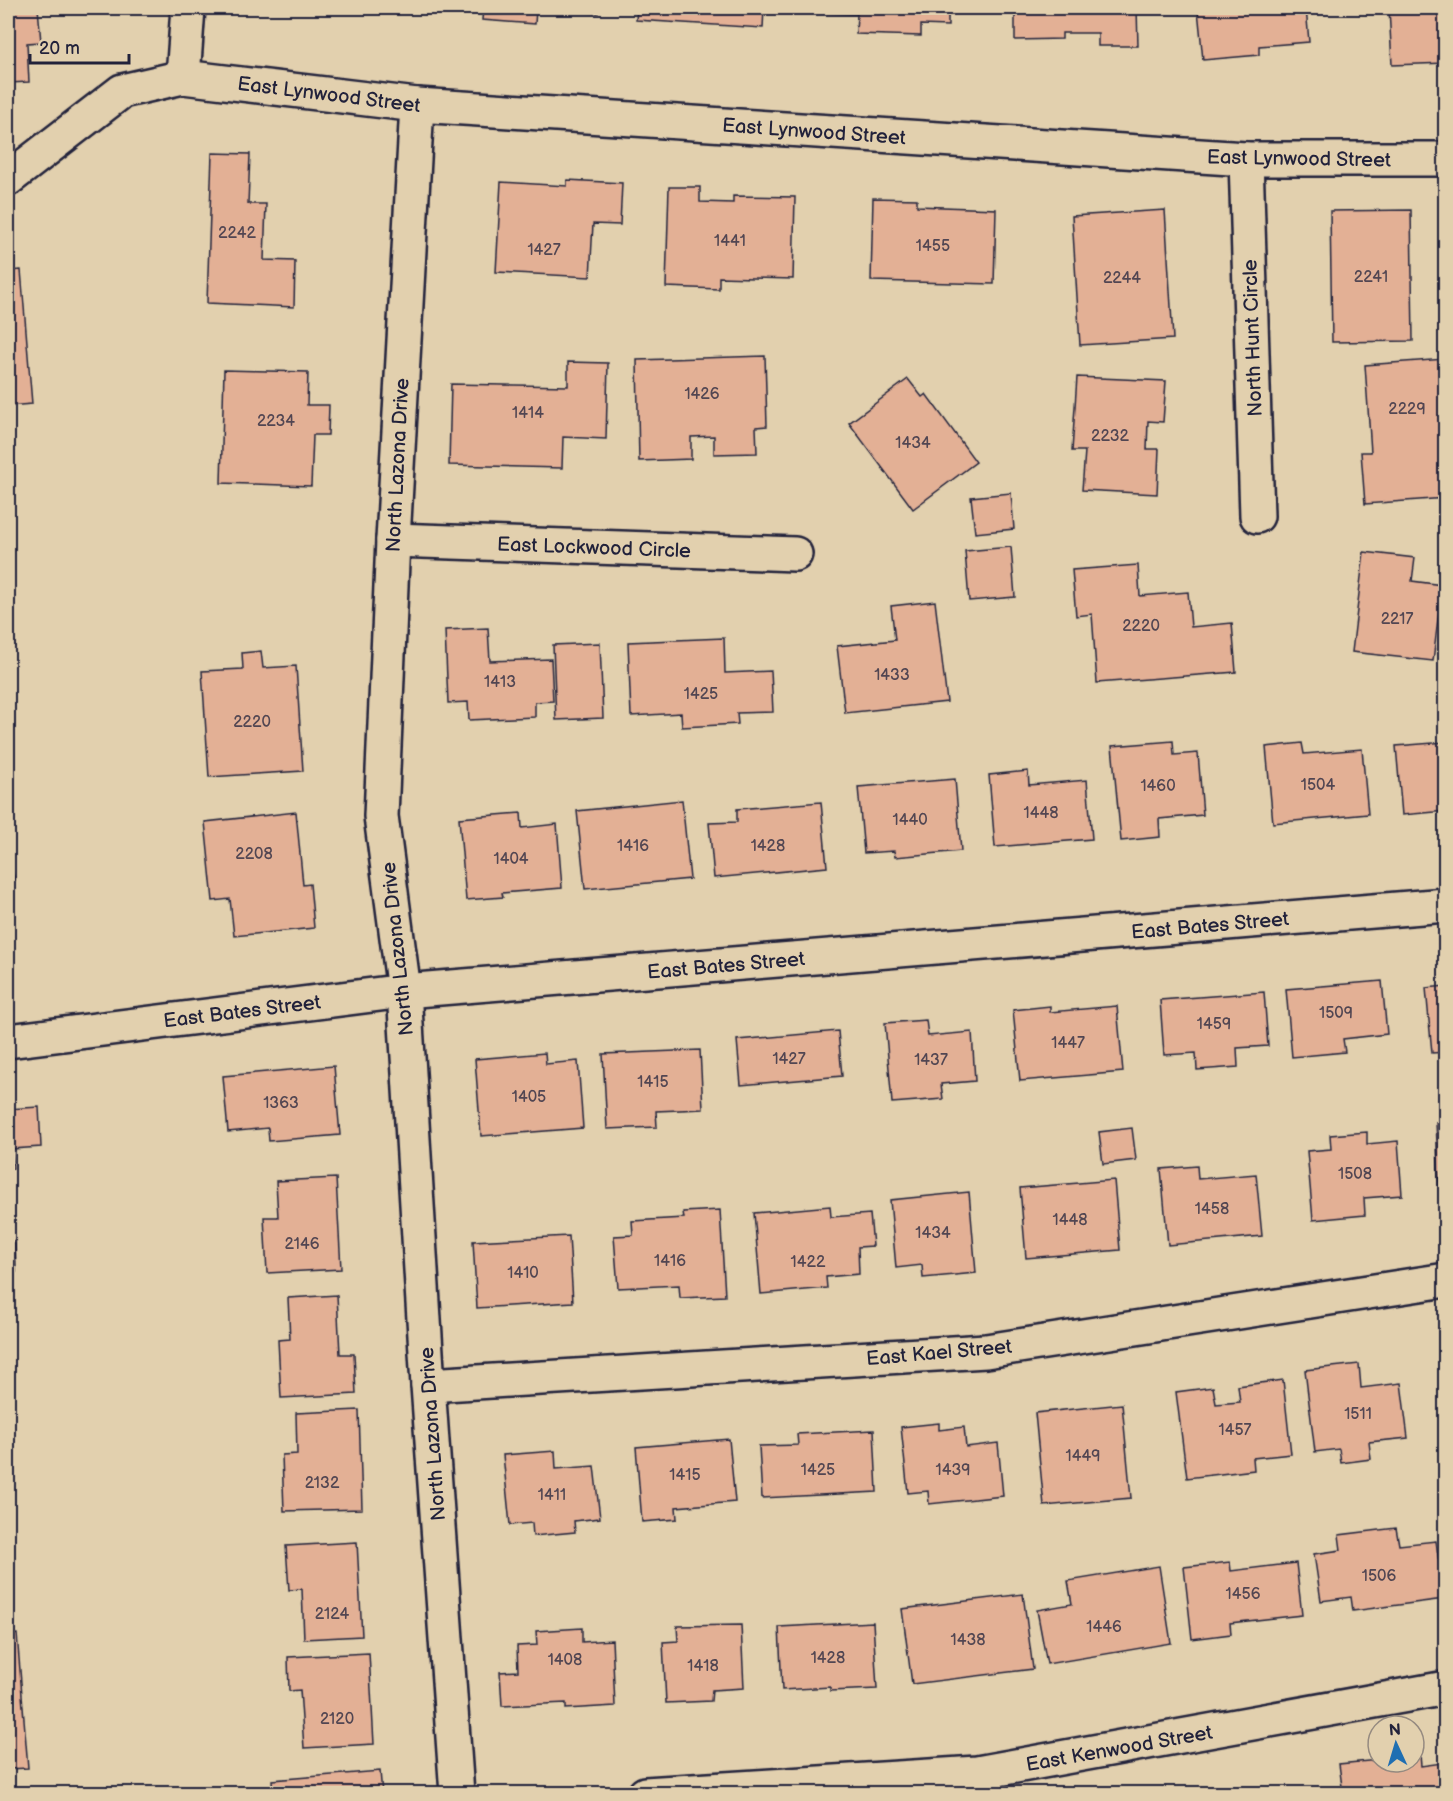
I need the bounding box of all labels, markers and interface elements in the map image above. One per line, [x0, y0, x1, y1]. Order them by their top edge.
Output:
scale bar [30, 27, 129, 65]
text: 20 m [39, 38, 80, 59]
street label: East Lynwood Street [236, 72, 422, 118]
street label: East Lynwood Street [721, 114, 907, 150]
street label: East Lynwood Street [1207, 145, 1391, 173]
house number: 2242 [218, 224, 256, 243]
house number: 1441 [714, 232, 746, 251]
house number: 1455 [916, 237, 950, 256]
house number: 1427 [527, 241, 561, 260]
street label: North Hunt Circle [1238, 259, 1268, 417]
house number: 2241 [1354, 268, 1388, 287]
house number: 2244 [1103, 269, 1141, 288]
street label: North Lazona Drive [381, 377, 415, 553]
house number: 1426 [684, 385, 720, 404]
house number: 2229 [1388, 400, 1426, 419]
house number: 1414 [512, 404, 544, 423]
house number: 2234 [257, 412, 295, 431]
house number: 2232 [1091, 427, 1129, 446]
house number: 1434 [895, 434, 931, 453]
street label: East Lockwood Circle [497, 533, 691, 563]
house number: 2217 [1381, 610, 1413, 629]
house number: 2220 [1122, 617, 1160, 636]
house number: 1433 [874, 666, 910, 685]
house number: 1413 [484, 673, 516, 692]
house number: 1425 [684, 685, 718, 704]
house number: 2220 [233, 713, 271, 732]
house number: 1504 [1301, 776, 1336, 795]
house number: 1460 [1140, 777, 1176, 796]
house number: 1448 [1023, 804, 1059, 823]
house number: 1440 [892, 811, 928, 830]
house number: 1416 [617, 837, 649, 856]
house number: 1428 [751, 837, 785, 856]
house number: 2208 [235, 845, 273, 864]
house number: 1404 [493, 850, 529, 869]
street label: North Lazona Drive [377, 861, 419, 1037]
street label: East Bates Street [1130, 907, 1290, 945]
street label: East Bates Street [646, 947, 806, 985]
street label: East Bates Street [162, 990, 322, 1034]
house number: 1509 [1319, 1004, 1353, 1023]
house number: 1459 [1197, 1015, 1231, 1034]
house number: 1447 [1051, 1034, 1085, 1053]
house number: 1427 [772, 1050, 806, 1069]
house number: 1437 [914, 1051, 948, 1070]
house number: 1415 [637, 1073, 669, 1092]
house number: 1405 [512, 1088, 546, 1107]
house number: 1363 [263, 1094, 299, 1113]
house number: 1508 [1338, 1165, 1372, 1184]
house number: 1458 [1195, 1200, 1229, 1219]
house number: 1448 [1052, 1211, 1088, 1230]
house number: 1434 [915, 1224, 951, 1243]
house number: 2146 [285, 1235, 320, 1254]
house number: 1416 [654, 1252, 686, 1271]
house number: 1422 [791, 1253, 826, 1272]
house number: 1410 [507, 1264, 539, 1283]
street label: East Kael Street [865, 1335, 1013, 1371]
street label: North Lazona Drive [415, 1346, 451, 1522]
house number: 1511 [1344, 1405, 1372, 1424]
house number: 1457 [1219, 1421, 1252, 1440]
house number: 1449 [1066, 1447, 1100, 1466]
house number: 1425 [801, 1461, 835, 1480]
house number: 1439 [935, 1461, 971, 1480]
house number: 1415 [669, 1466, 701, 1485]
house number: 2132 [305, 1474, 340, 1493]
house number: 1411 [538, 1486, 566, 1505]
house number: 1506 [1362, 1567, 1396, 1586]
house number: 1456 [1226, 1585, 1261, 1604]
house number: 2124 [315, 1605, 349, 1624]
house number: 1446 [1086, 1618, 1122, 1637]
house number: 1438 [950, 1631, 986, 1650]
house number: 1428 [811, 1649, 845, 1668]
house number: 1408 [548, 1651, 582, 1670]
house number: 1418 [687, 1657, 719, 1676]
house number: 2120 [320, 1710, 354, 1729]
north arrow [1366, 1714, 1426, 1774]
street label: East Kenwood Street [1024, 1721, 1214, 1777]
text: N [1388, 1721, 1402, 1740]

